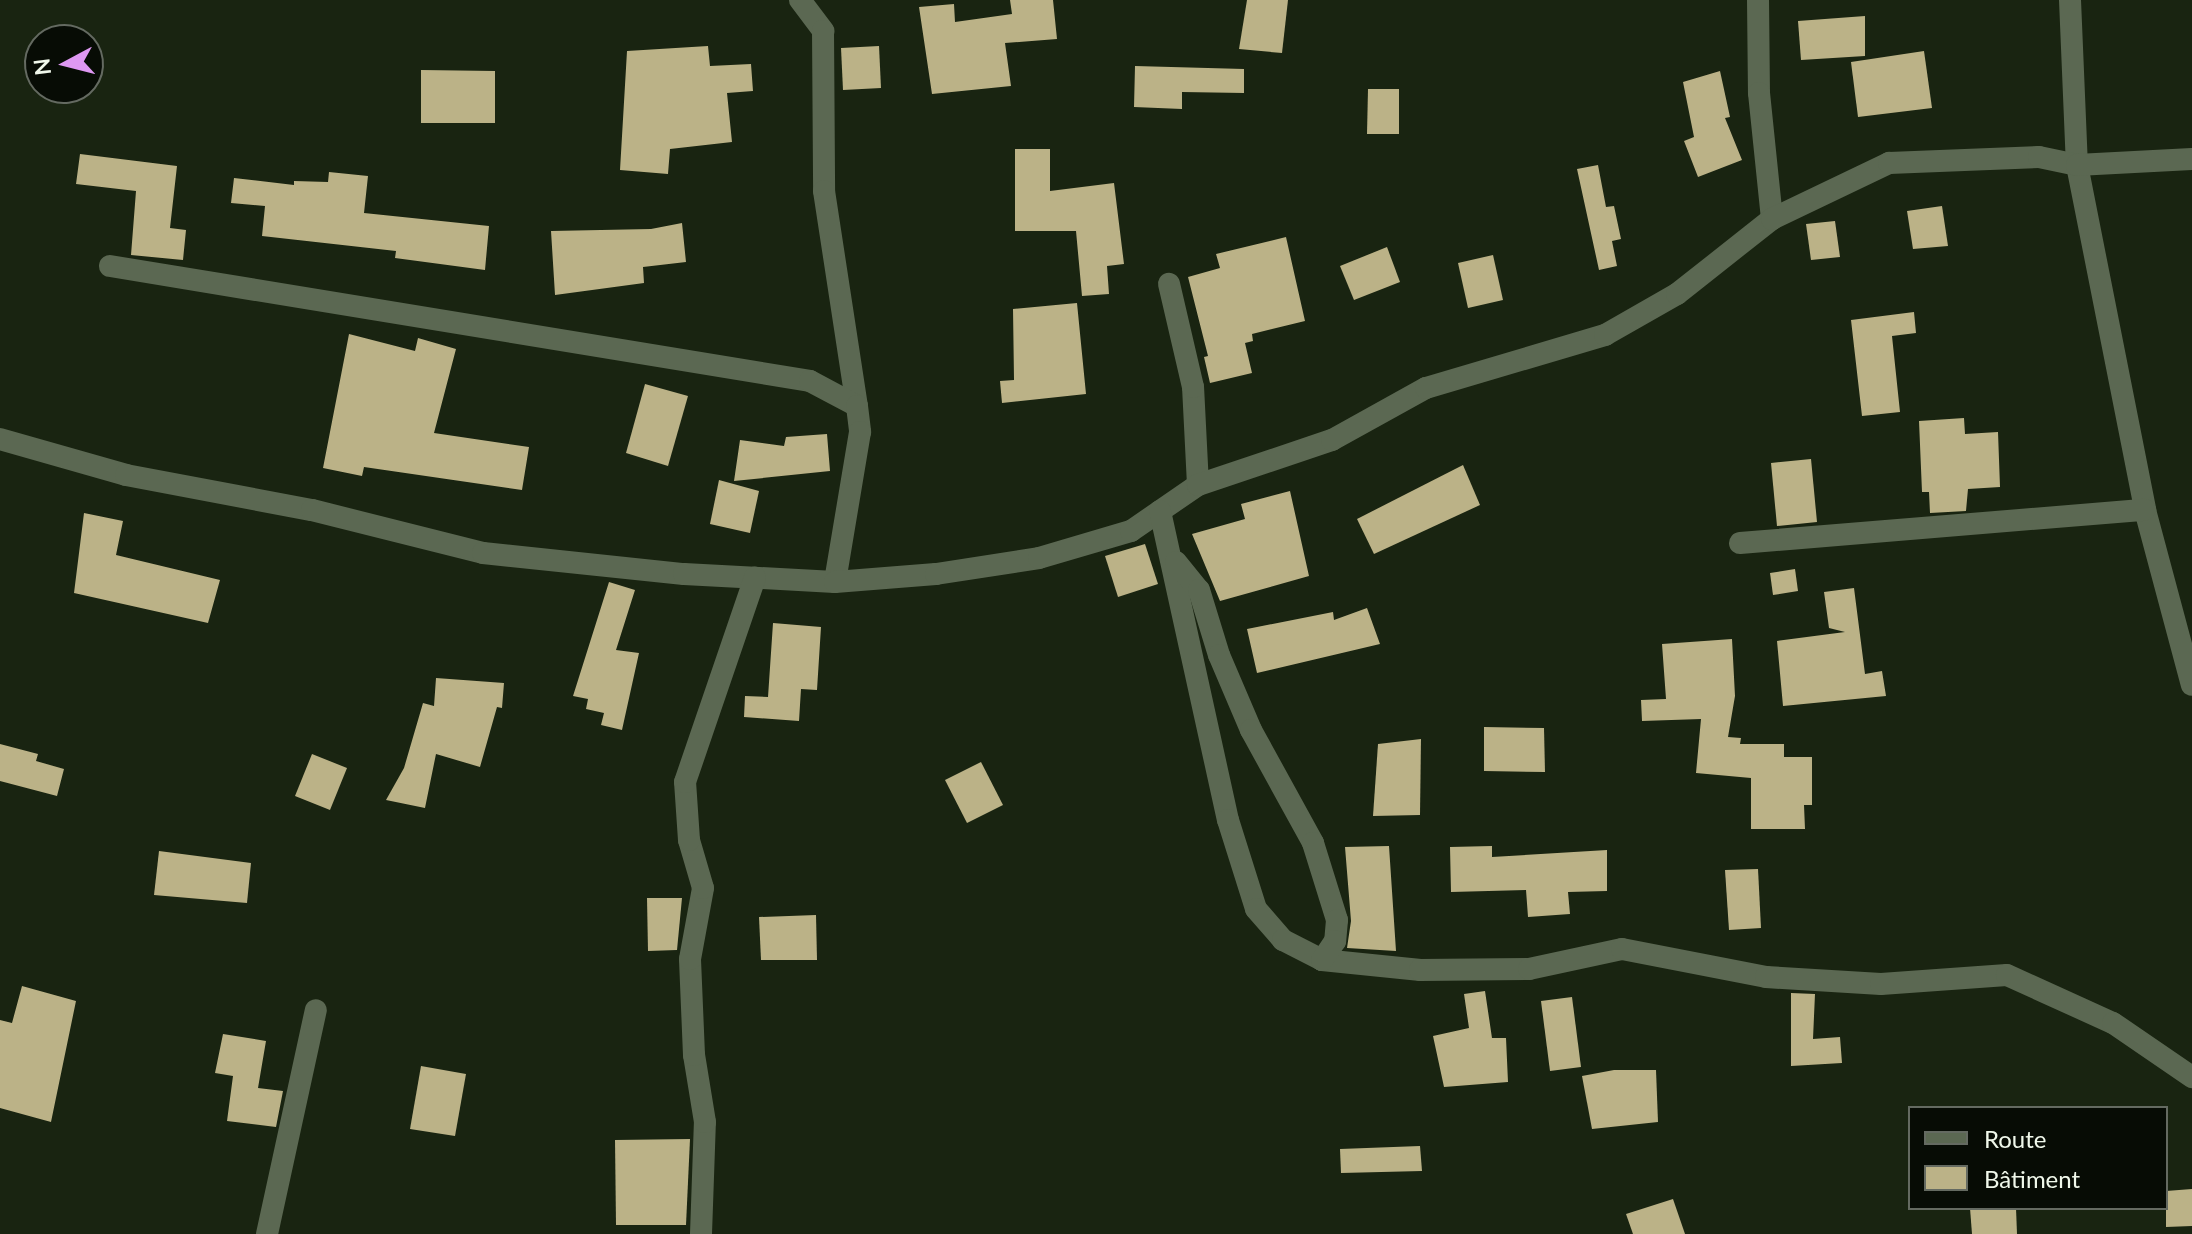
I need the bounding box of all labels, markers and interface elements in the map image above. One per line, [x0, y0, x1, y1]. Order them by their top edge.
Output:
north arrow [24, 24, 104, 104]
text: N [27, 57, 56, 77]
legend [1908, 1106, 2168, 1210]
text: Route [1984, 1124, 2046, 1153]
text: Bâtiment [1984, 1164, 2080, 1193]

